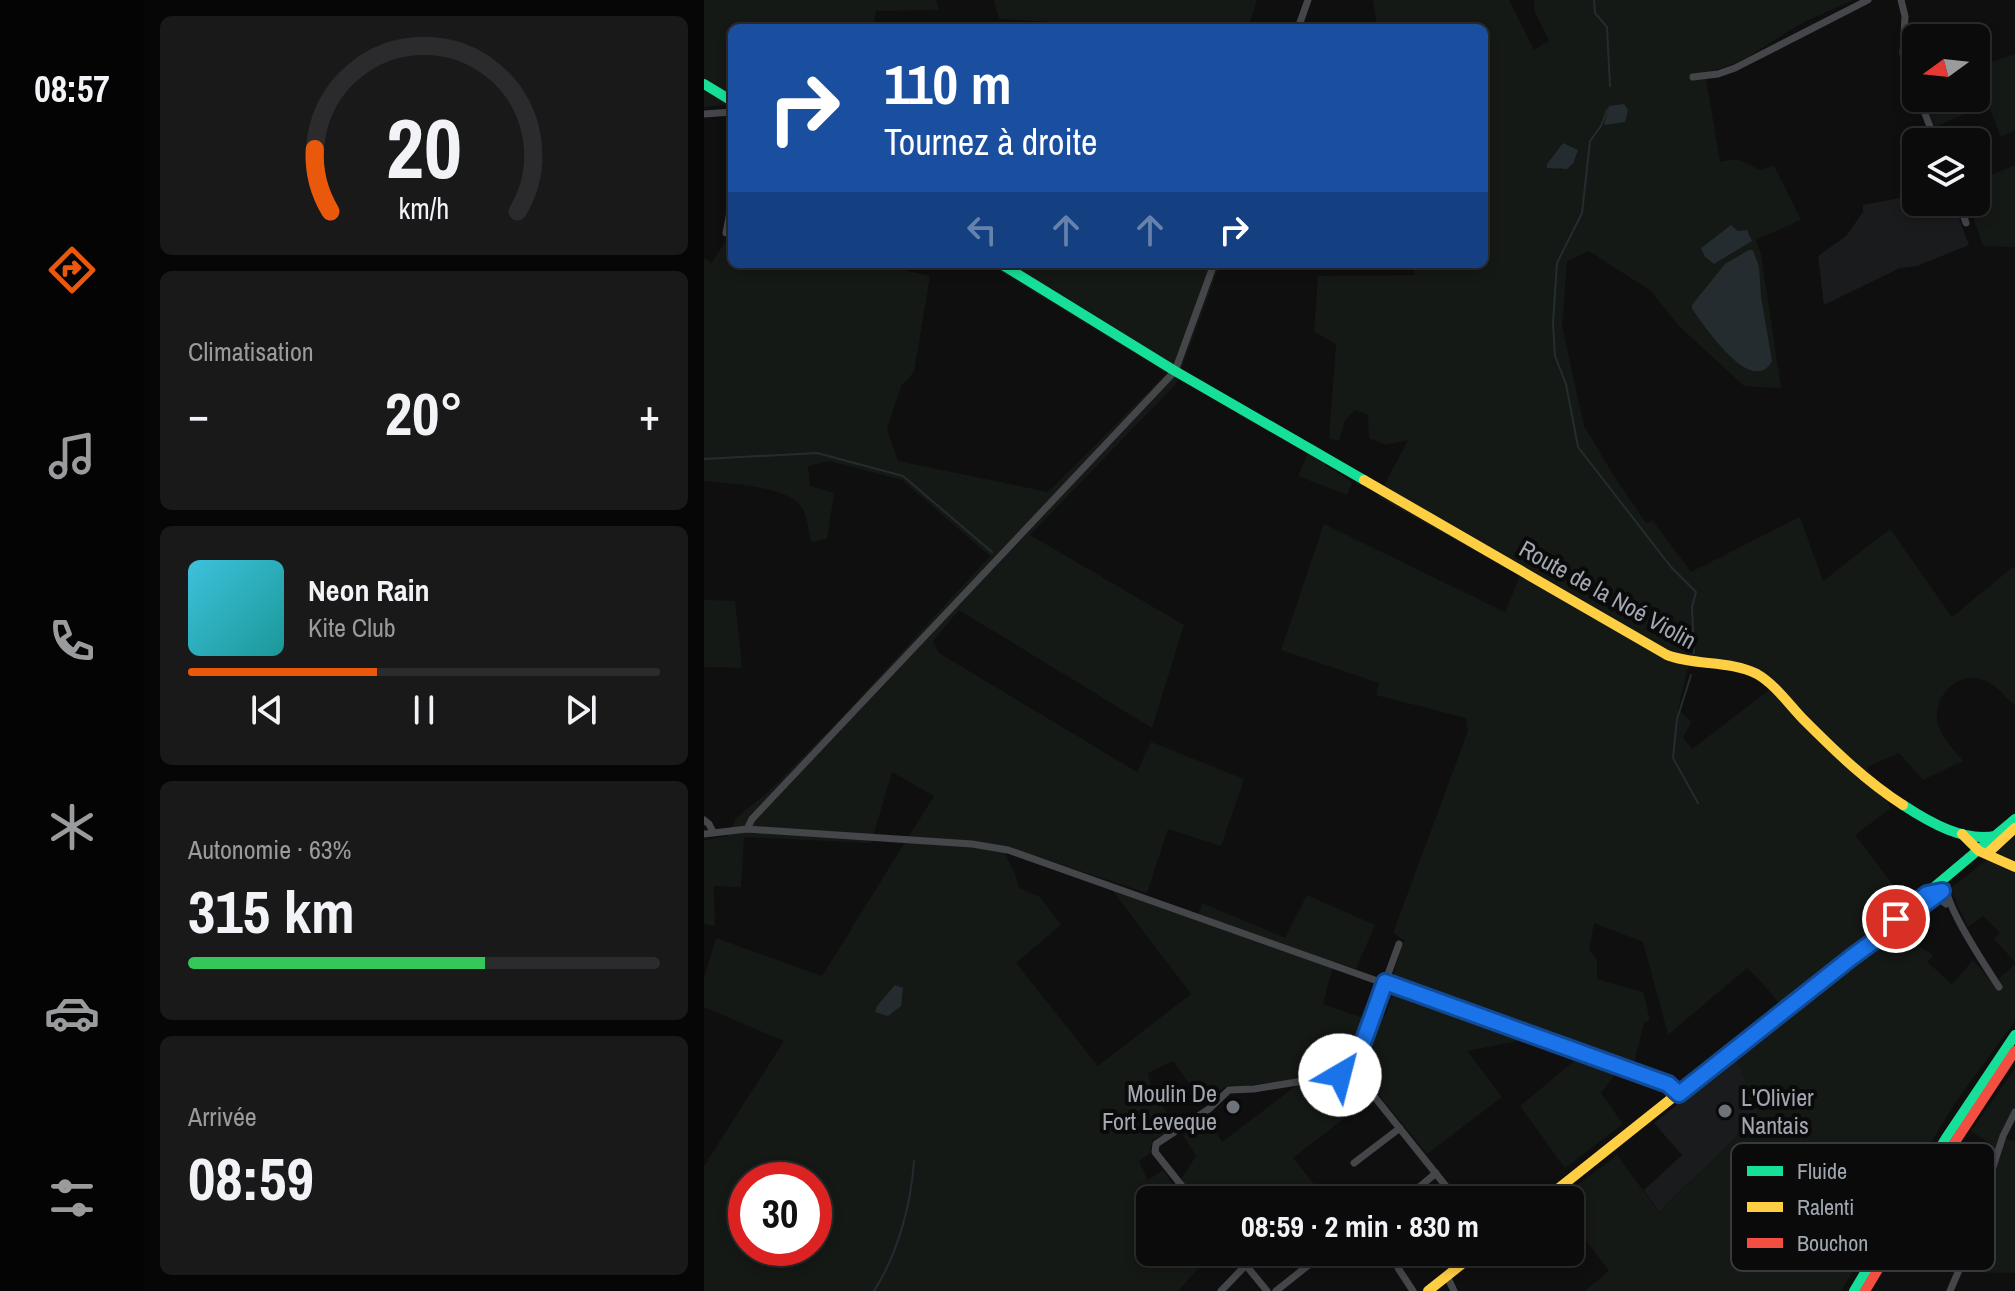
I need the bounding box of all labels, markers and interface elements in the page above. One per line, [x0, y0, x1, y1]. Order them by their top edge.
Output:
north arrow [1902, 24, 1990, 112]
map controls [1902, 24, 1990, 216]
text: 110 m [884, 46, 1012, 121]
icon: right [752, 56, 856, 160]
text: 08:57 [34, 65, 110, 113]
text: 20 [386, 91, 462, 203]
text: Tournez à droite [884, 118, 1097, 166]
button: layers [1902, 128, 1990, 216]
text: km/h [399, 189, 449, 228]
icon: left [960, 208, 1004, 252]
icon: ahead [1044, 208, 1088, 252]
icon: ahead [1128, 208, 1172, 252]
icon: right [1212, 208, 1256, 252]
icon: directions [44, 242, 100, 298]
text: Climatisation [188, 334, 314, 369]
text: 20° [385, 373, 463, 454]
text: − [188, 384, 209, 444]
text: + [639, 384, 660, 444]
icon: music [44, 428, 100, 484]
street label: Route de la Noé Violin [1514, 532, 1702, 656]
text: Neon Rain [308, 570, 430, 610]
text: Kite Club [308, 610, 396, 645]
icon: phone [44, 613, 100, 669]
icon: previous [245, 688, 289, 732]
icon: pause [402, 688, 446, 732]
icon: next [559, 688, 603, 732]
icon: climate [44, 799, 100, 855]
text: Autonomie · 63% [188, 832, 352, 867]
text: 315 km [188, 871, 355, 952]
pin [1862, 885, 1930, 953]
icon: arrive [1874, 897, 1918, 941]
icon: car [44, 985, 100, 1041]
position arrow [1298, 1033, 1382, 1117]
place label: Moulin De Fort Leveque [1102, 1077, 1217, 1137]
place label: L'Olivier Nantais [1741, 1081, 1814, 1141]
marker: Moulin De Fort Leveque [1224, 1098, 1242, 1116]
text: Arrivée [188, 1099, 257, 1134]
marker: L'Olivier Nantais [1716, 1102, 1734, 1120]
text: 08:59 [188, 1138, 314, 1219]
legend [1731, 1143, 1995, 1271]
text: Fluide [1797, 1156, 1847, 1186]
speed limit sign: 30 [728, 1162, 832, 1266]
icon: filters [44, 1170, 100, 1226]
text: Ralenti [1797, 1192, 1854, 1222]
text: 08:59 · 2 min · 830 m [1241, 1206, 1479, 1246]
text: Bouchon [1797, 1228, 1868, 1258]

